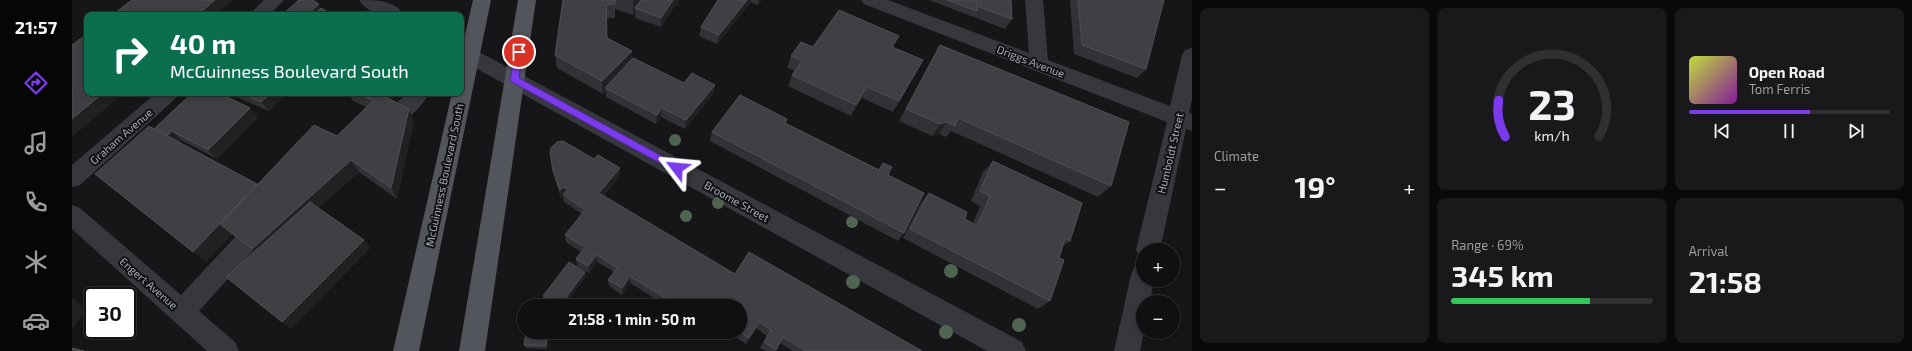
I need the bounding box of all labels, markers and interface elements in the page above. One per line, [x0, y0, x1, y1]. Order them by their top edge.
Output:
text: 21:57 [15, 16, 57, 38]
text: 40 m [170, 26, 236, 60]
icon: right [104, 28, 156, 80]
pin [502, 35, 536, 69]
icon: arrive [508, 41, 530, 63]
street label: Driggs Avenue [995, 42, 1067, 80]
text: McGuinness Boulevard South [170, 60, 409, 82]
text: Open Road [1749, 63, 1825, 81]
icon: directions [22, 69, 50, 97]
text: 23 [1528, 78, 1576, 128]
text: Tom Ferris [1749, 81, 1810, 97]
street label: McGuinness Boulevard South [422, 102, 466, 248]
street label: Graham Avenue [87, 105, 155, 167]
street label: Humboldt Street [1154, 111, 1186, 195]
icon: previous [1711, 120, 1733, 142]
icon: pause [1778, 120, 1800, 142]
icon: next [1845, 120, 1867, 142]
text: km/h [1534, 127, 1570, 144]
icon: music [22, 129, 50, 157]
position arrow [656, 147, 698, 189]
text: Climate [1214, 148, 1259, 164]
text: 19° [1295, 168, 1336, 204]
text: − [1214, 174, 1227, 200]
text: + [1403, 174, 1415, 200]
street label: Broome Street [702, 178, 772, 224]
icon: phone [22, 188, 50, 216]
text: Range · 69% [1451, 237, 1524, 253]
map controls [1136, 243, 1180, 339]
button: + [1136, 243, 1180, 287]
text: Arrival [1689, 243, 1728, 259]
icon: climate [22, 248, 50, 276]
street label: Engert Avenue [117, 254, 181, 312]
text: 345 km [1451, 257, 1554, 293]
text: 21:58 [1689, 263, 1762, 299]
speed limit sign: 30 [84, 287, 136, 339]
button: − [1136, 295, 1180, 339]
icon: car [22, 307, 50, 335]
text: 21:58 · 1 min · 50 m [568, 310, 696, 328]

